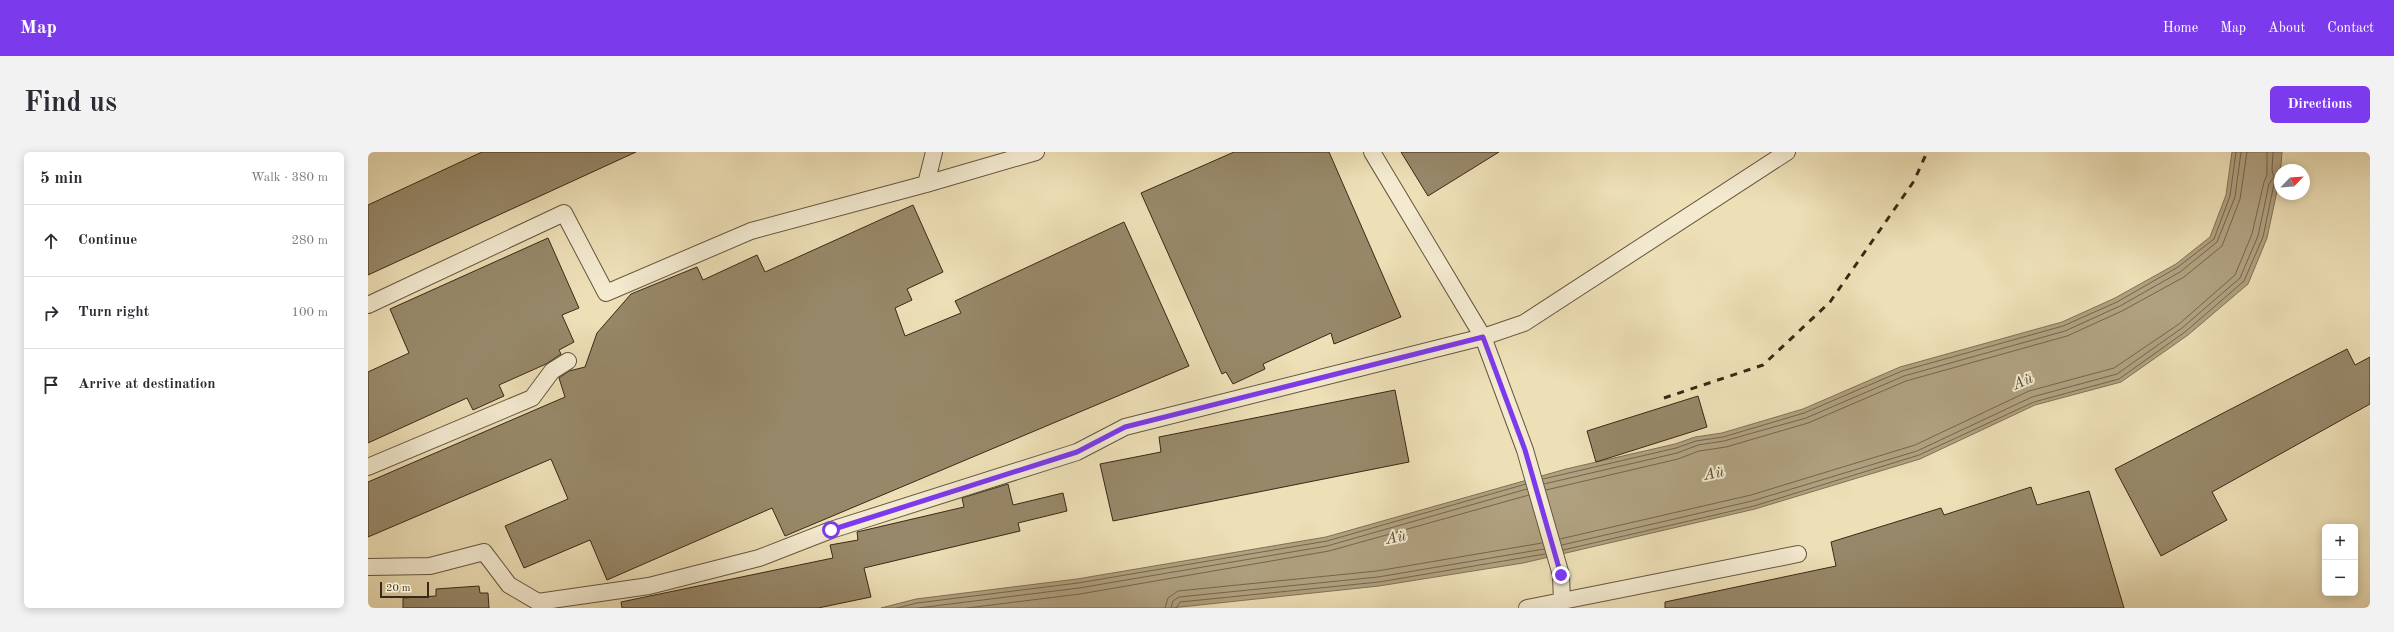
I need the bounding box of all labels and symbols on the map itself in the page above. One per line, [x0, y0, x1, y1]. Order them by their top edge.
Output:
north arrow [2274, 164, 2310, 200]
water label: Ай [2009, 371, 2036, 394]
water label: Ай [1701, 464, 1726, 484]
route start [822, 521, 840, 539]
water label: Ай [1383, 528, 1408, 548]
route end [1552, 566, 1570, 584]
scale bar [380, 580, 429, 599]

